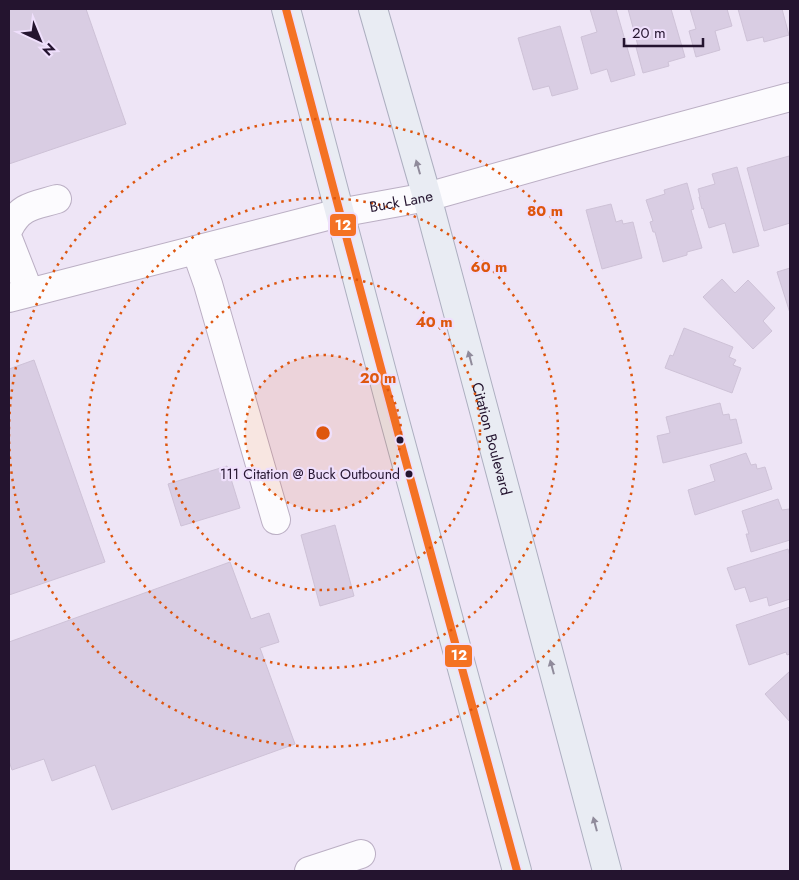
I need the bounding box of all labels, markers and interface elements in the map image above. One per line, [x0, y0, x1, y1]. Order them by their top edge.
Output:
north arrow [15, 15, 65, 65]
scale bar [624, 15, 703, 47]
text: 20 m [632, 22, 666, 44]
text: N [38, 38, 60, 60]
one-way arrow [414, 160, 422, 175]
street label: Buck Lane [368, 185, 436, 218]
text: 80 m [527, 200, 563, 222]
line badge: 12 [329, 213, 357, 237]
text: 12 [335, 215, 351, 235]
text: 60 m [471, 256, 507, 278]
text: 40 m [415, 311, 453, 333]
one-way arrow [465, 351, 473, 366]
text: 20 m [360, 367, 396, 389]
street label: Citation Boulevard [466, 380, 517, 498]
centre of rings [314, 424, 332, 442]
unlabelled marker [395, 435, 405, 445]
place label: 111 Citation @ Buck Outbound [220, 464, 400, 484]
marker: 111 Citation @ Buck Outbound [404, 469, 414, 479]
line badge: 12 [444, 644, 473, 668]
text: 12 [451, 645, 467, 665]
one-way arrow [548, 660, 556, 675]
one-way arrow [590, 817, 598, 832]

